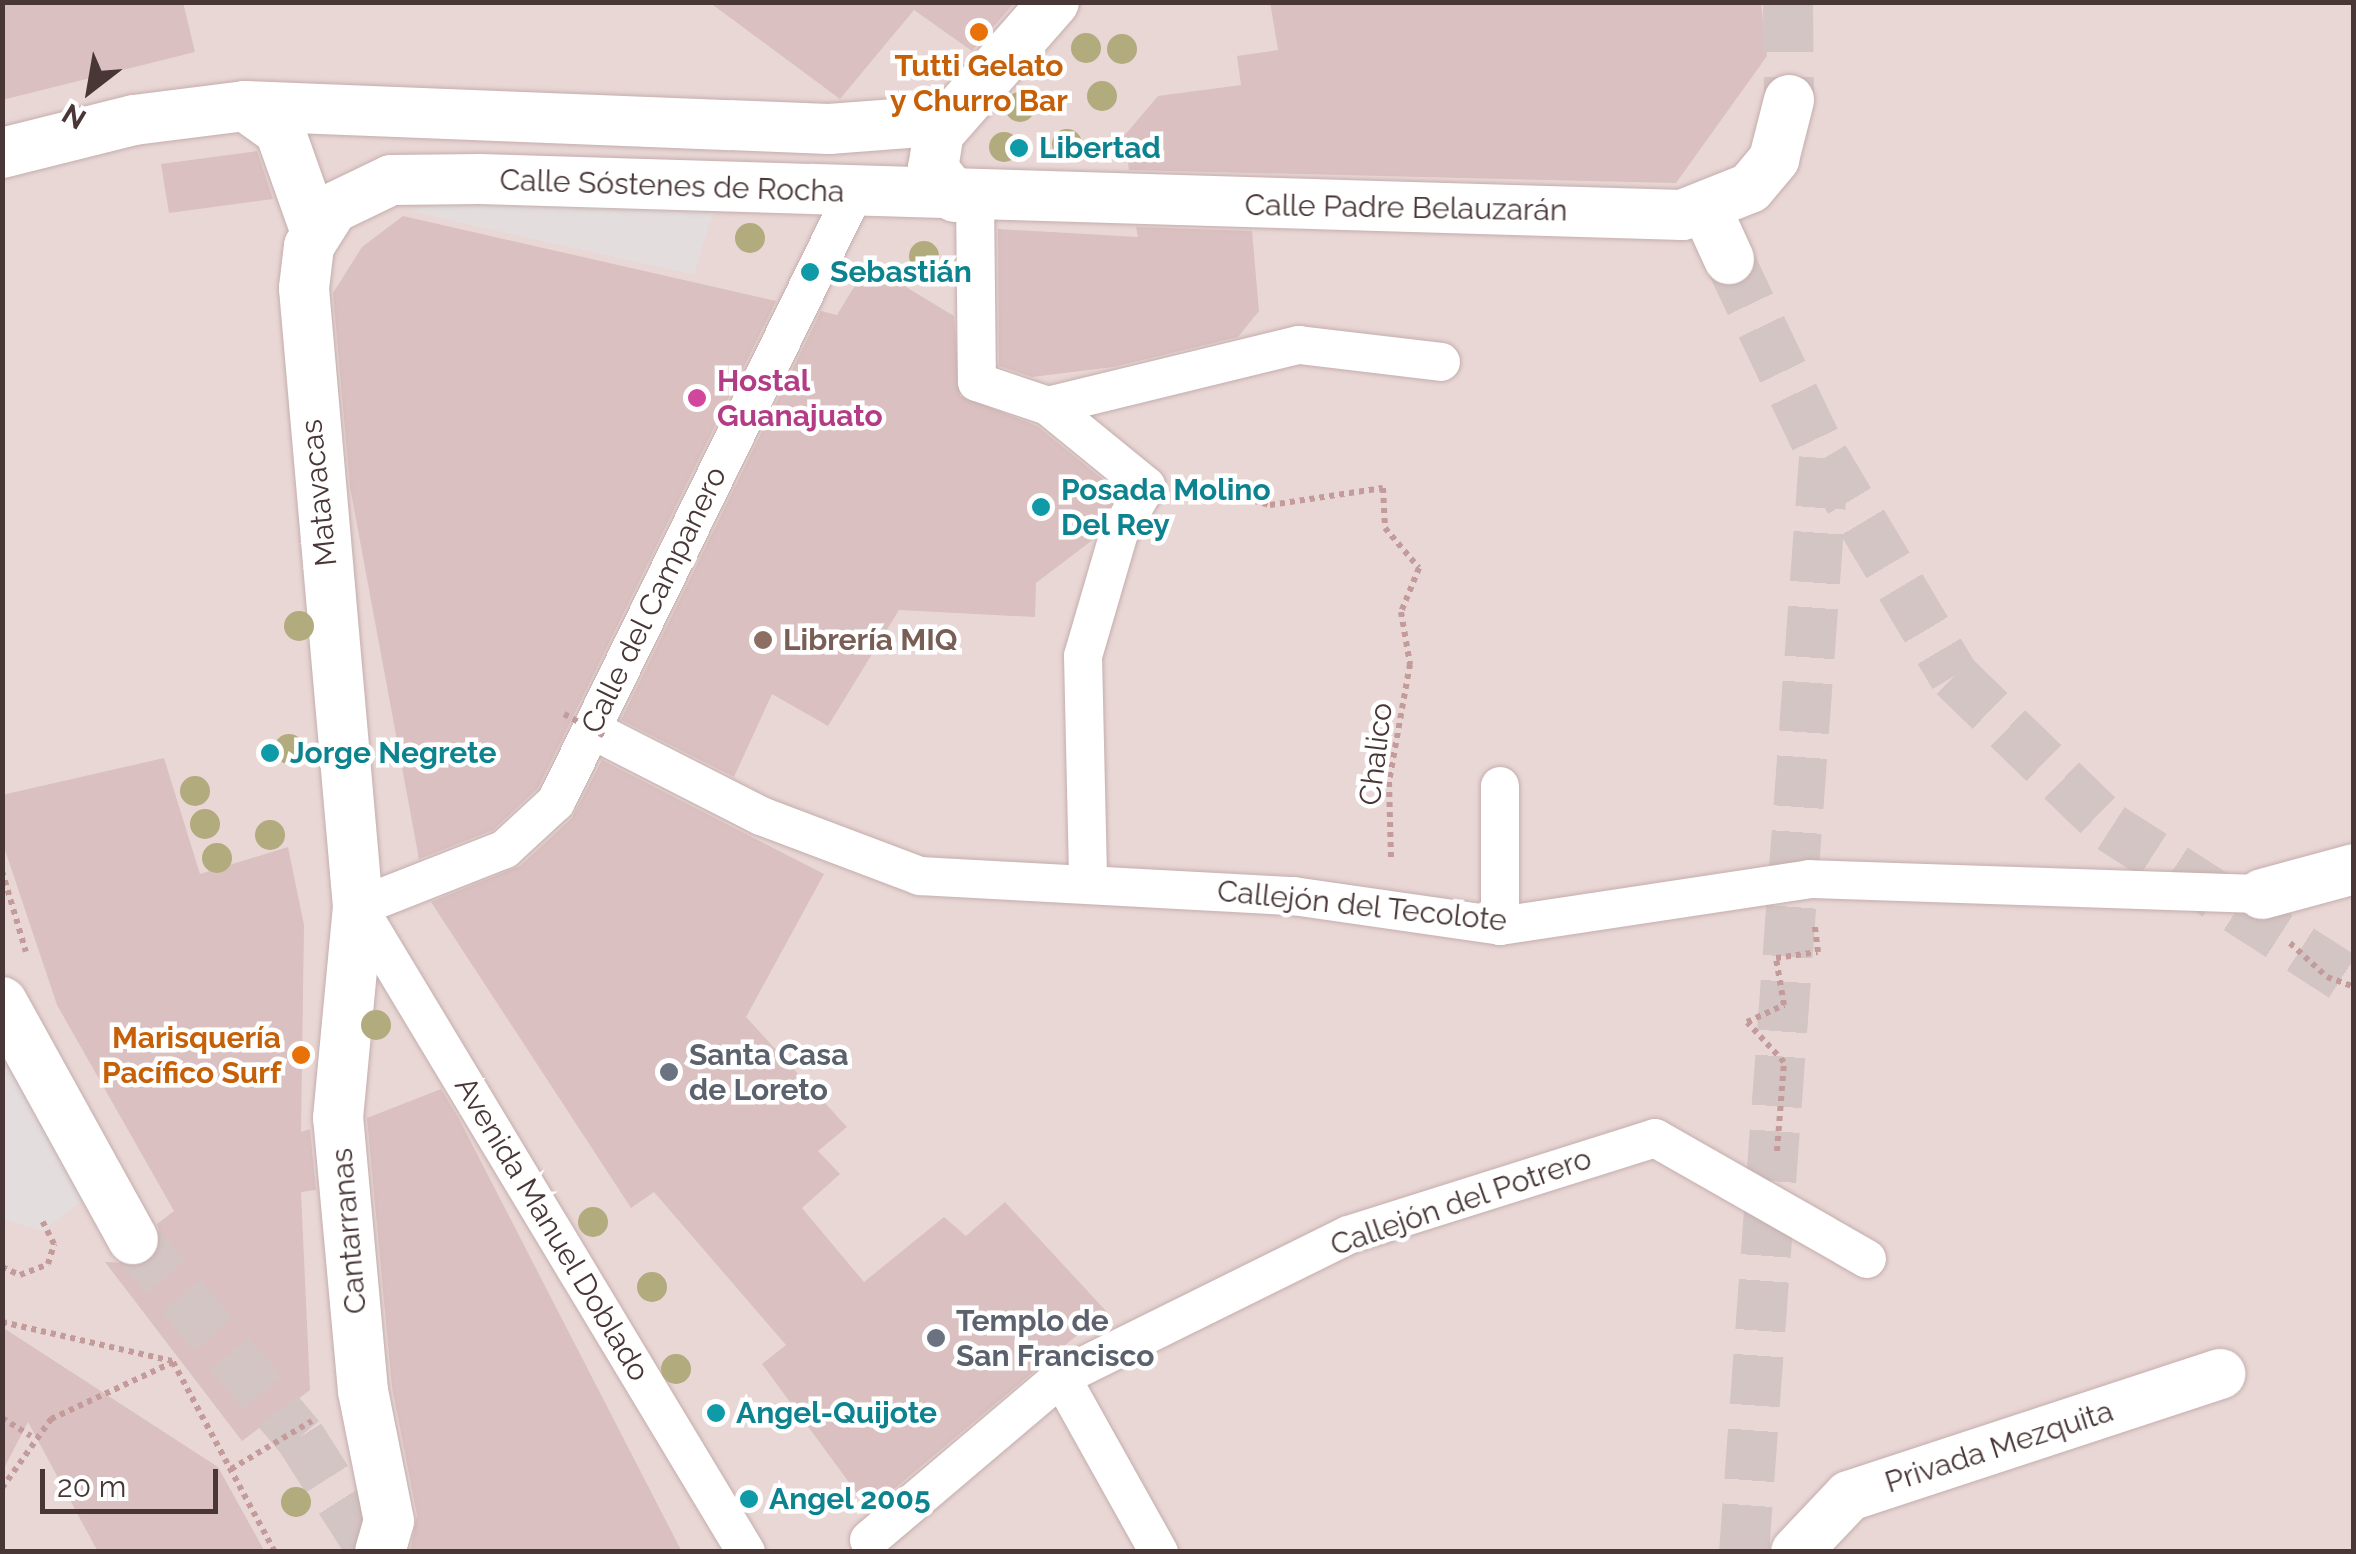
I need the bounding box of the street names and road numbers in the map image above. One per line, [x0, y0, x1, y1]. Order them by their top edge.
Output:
street label: Calle Sóstenes de Rocha [499, 162, 845, 210]
street label: Calle Padre Belauzarán [1244, 187, 1568, 229]
street label: Matavacas [293, 418, 345, 568]
street label: Calle del Campanero [574, 460, 734, 740]
street label: Chalico [1352, 701, 1400, 807]
street label: Callejón del Tecolote [1215, 873, 1509, 939]
street label: Avenida Manuel Doblado [447, 1070, 657, 1388]
street label: Callejón del Potrero [1325, 1140, 1597, 1264]
street label: Cantarranas [324, 1147, 374, 1315]
street label: Privada Mezquita [1880, 1393, 2118, 1501]

